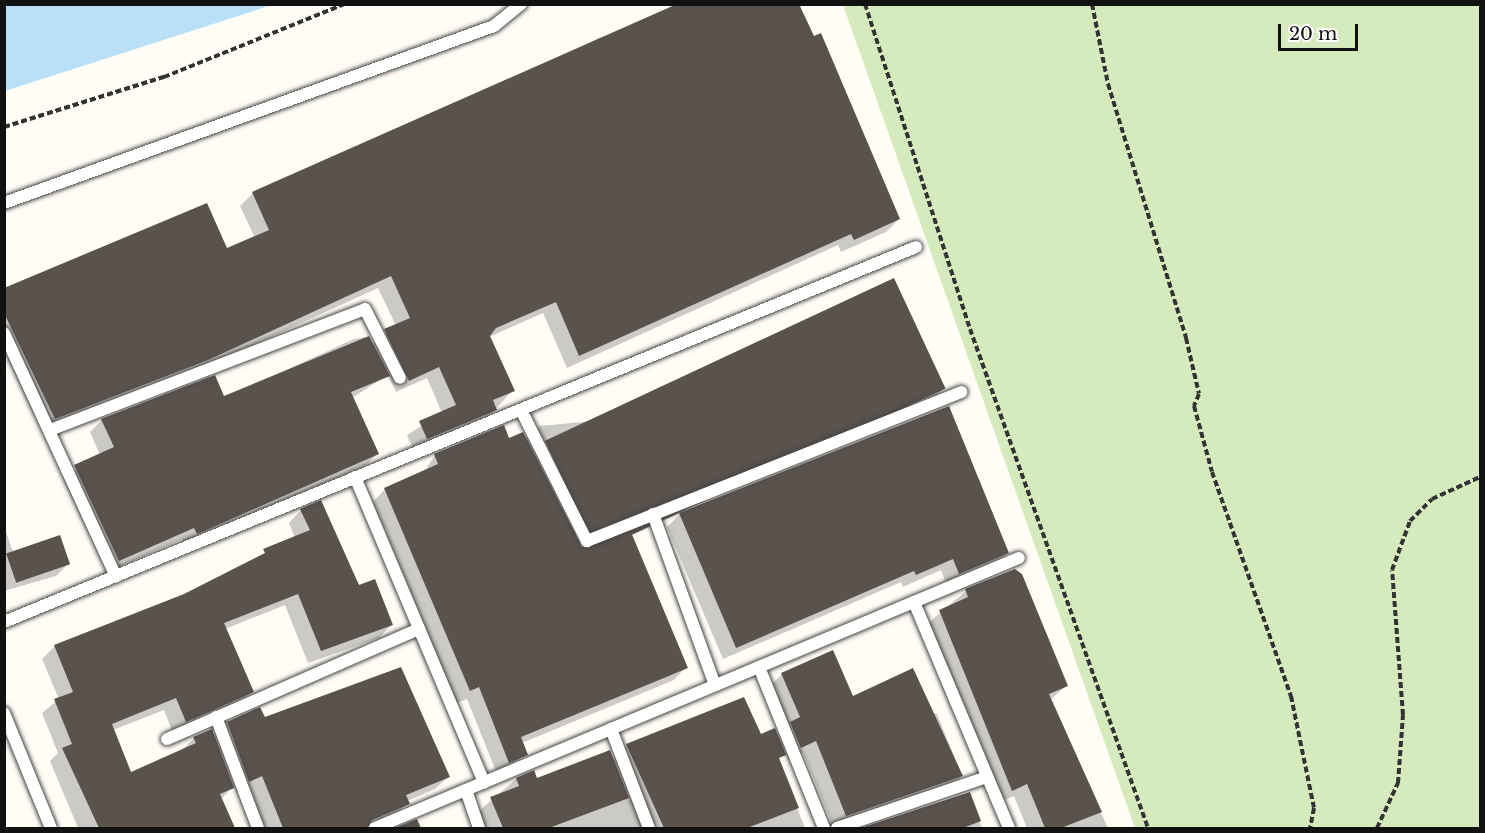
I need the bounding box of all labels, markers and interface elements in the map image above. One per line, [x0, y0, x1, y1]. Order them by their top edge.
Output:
scale bar [1281, 12, 1360, 50]
text: 20 m [1289, 23, 1337, 45]

